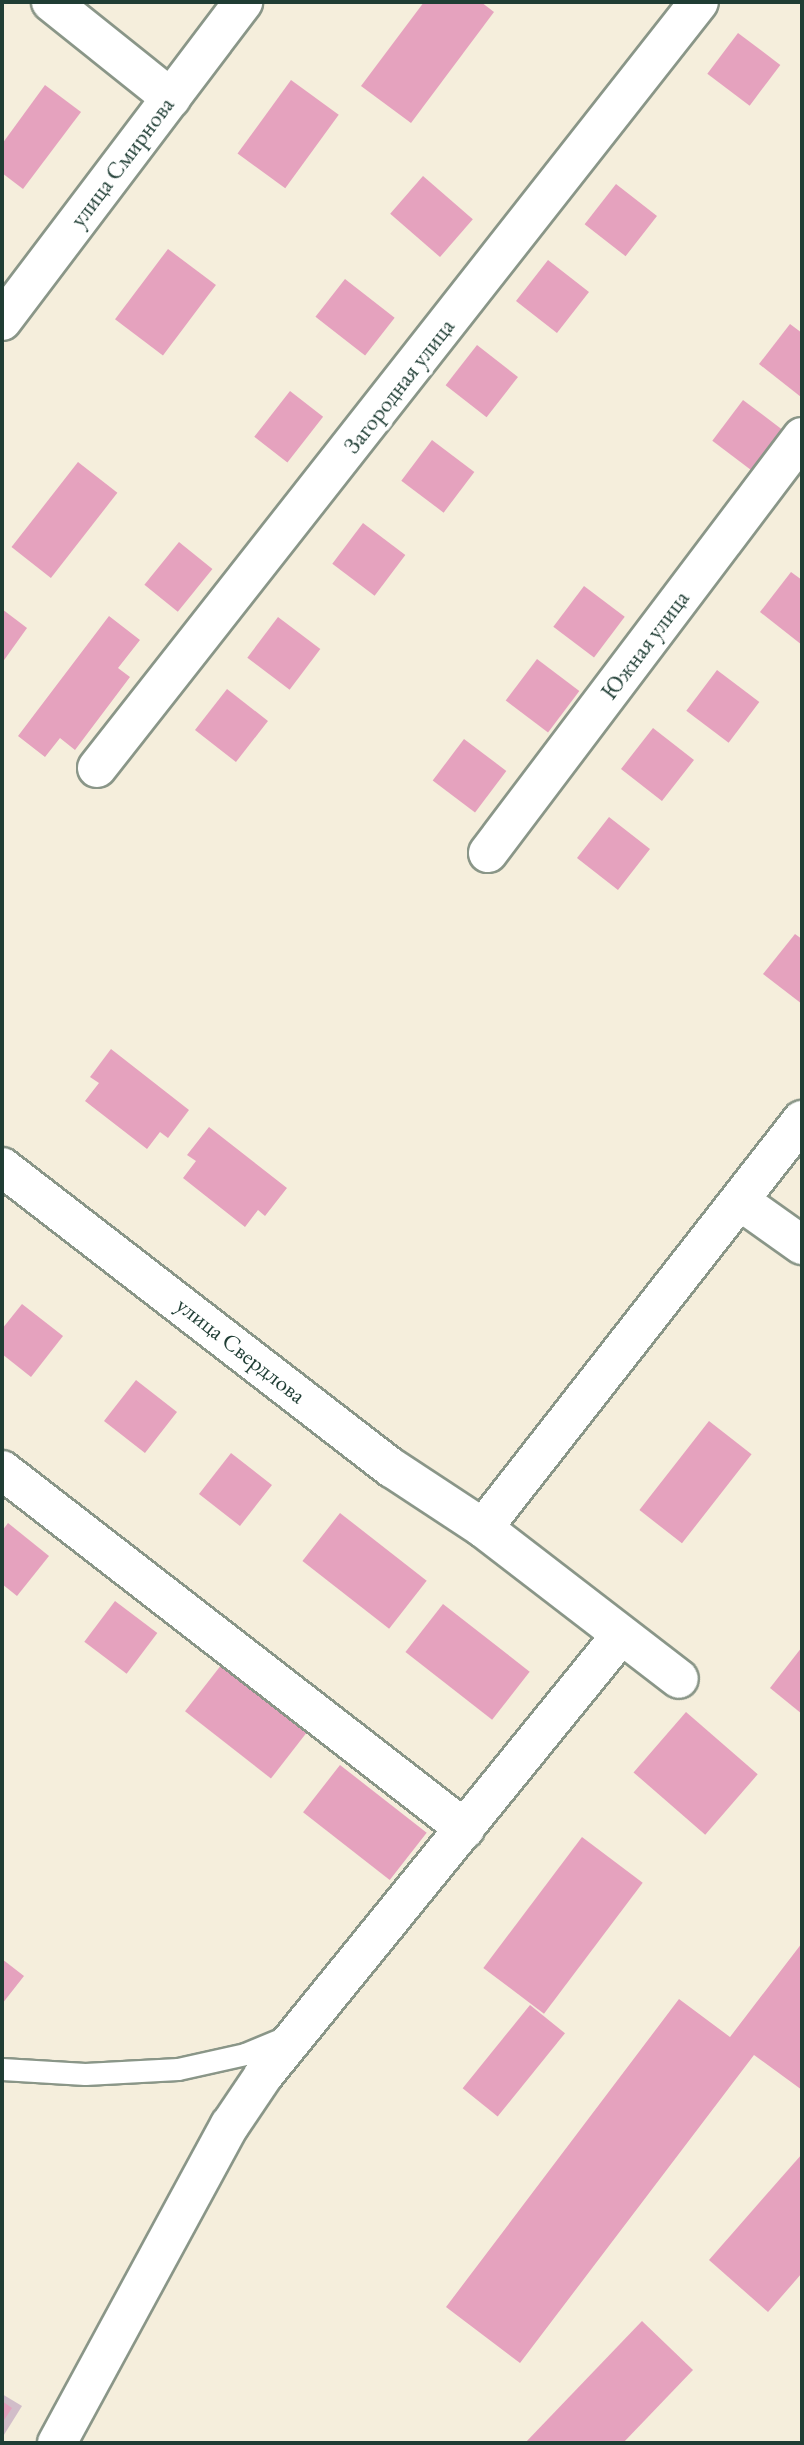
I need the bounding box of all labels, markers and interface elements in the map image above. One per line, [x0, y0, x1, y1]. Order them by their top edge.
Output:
street label: улица Смирнова [64, 92, 180, 232]
street label: Загородная улица [338, 313, 460, 459]
street label: Южная улица [595, 585, 695, 705]
street label: улица Свердлова [171, 1291, 311, 1409]

